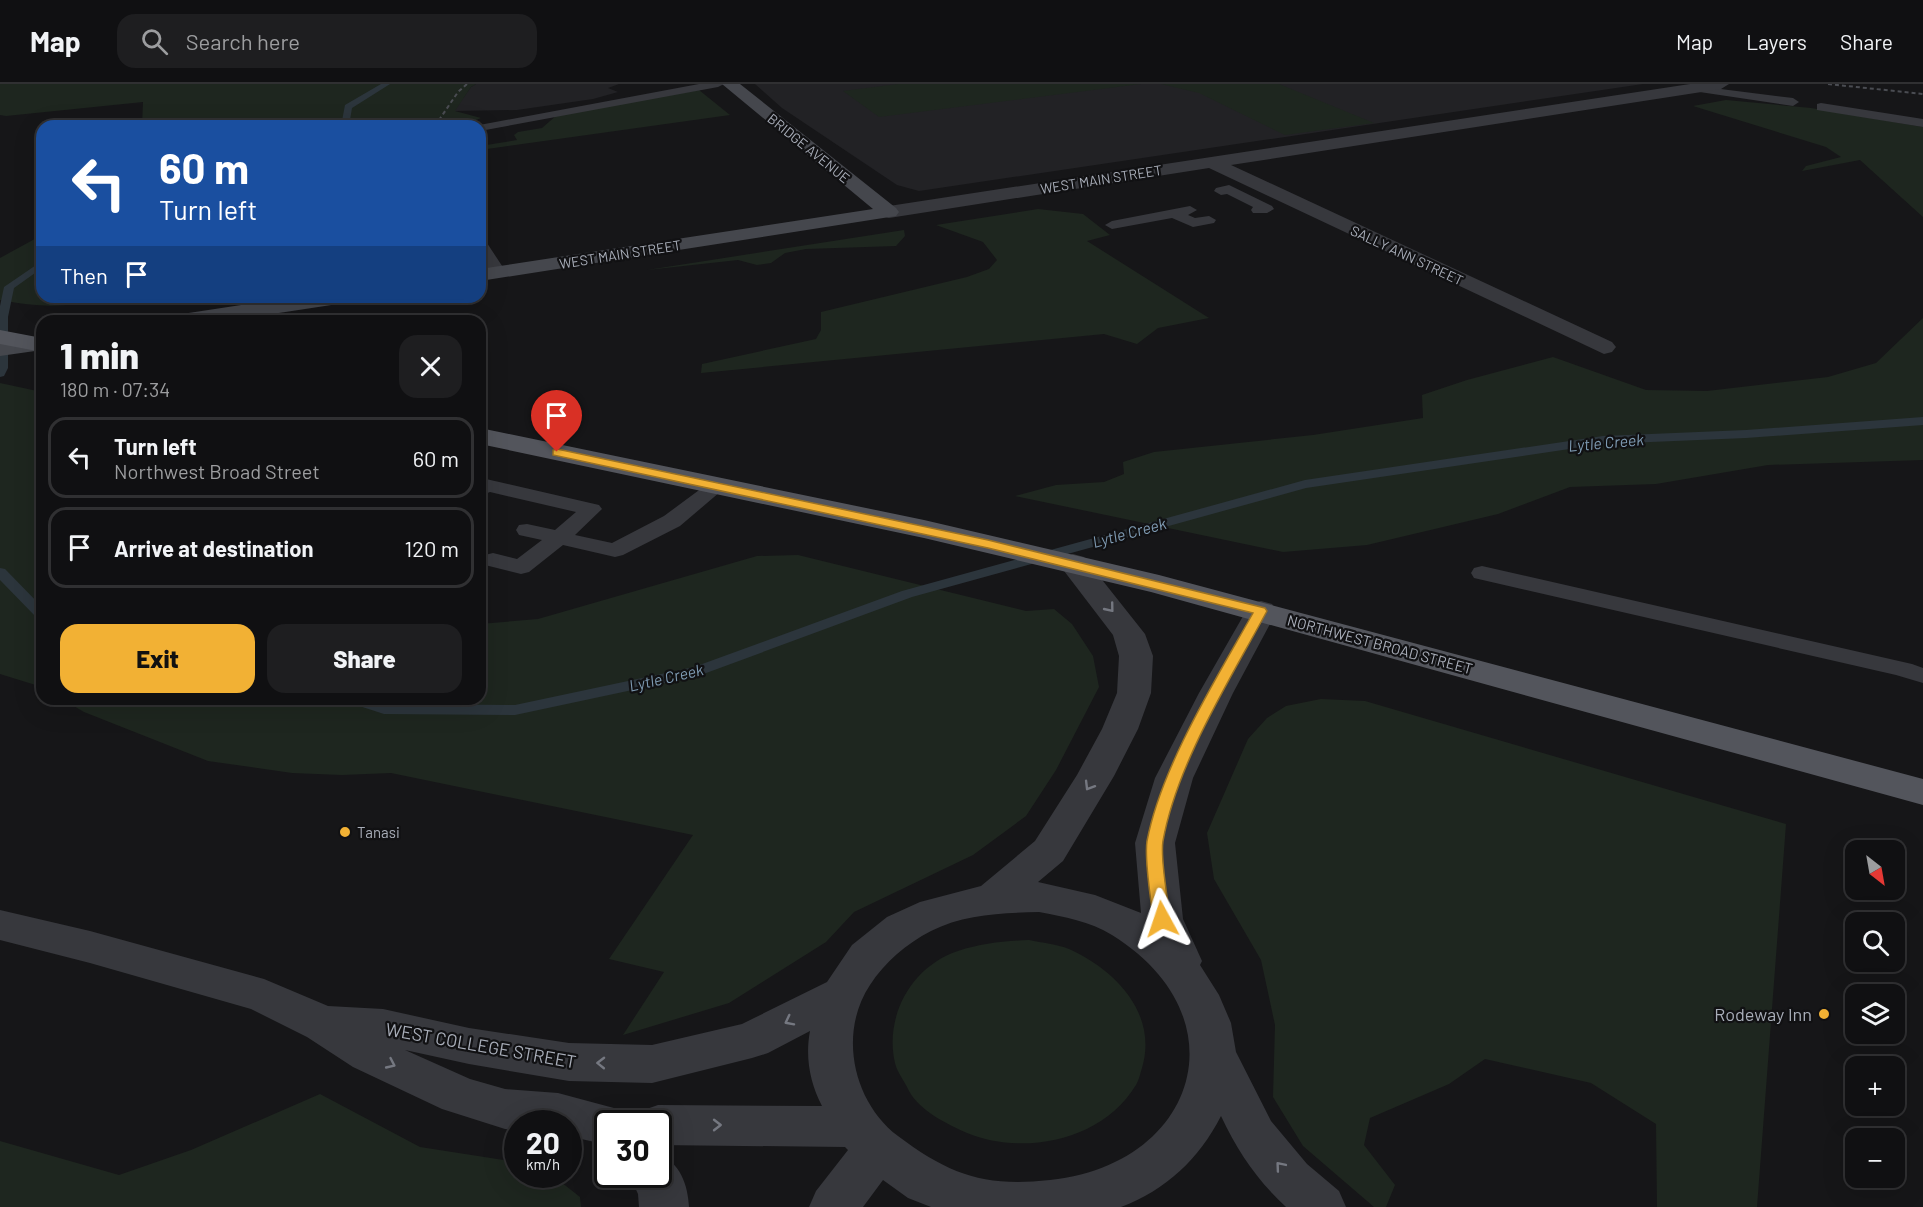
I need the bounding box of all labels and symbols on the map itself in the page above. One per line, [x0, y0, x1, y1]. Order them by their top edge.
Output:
street label: BRIDGE AVENUE [764, 110, 854, 186]
street label: WEST MAIN STREET [1039, 161, 1163, 197]
street label: SALLY ANN STREET [1348, 221, 1466, 289]
street label: WEST MAIN STREET [558, 236, 682, 272]
pin [531, 390, 582, 452]
water label: Lytle Creek [1567, 429, 1645, 455]
water label: Lytle Creek [1090, 513, 1168, 551]
one-way arrow [1103, 602, 1114, 613]
street label: NORTHWEST BROAD STREET [1285, 611, 1475, 677]
water label: Lytle Creek [627, 659, 705, 695]
one-way arrow [1085, 780, 1097, 790]
place label: Tanasi [357, 823, 400, 841]
marker: Tanasi [338, 825, 352, 839]
north arrow [1845, 840, 1905, 900]
position arrow [1130, 887, 1194, 951]
place label: Rodeway Inn [1714, 1003, 1812, 1025]
marker: Rodeway Inn [1817, 1007, 1831, 1021]
one-way arrow [784, 1014, 795, 1026]
street label: WEST COLLEGE STREET [384, 1017, 578, 1073]
one-way arrow [384, 1057, 395, 1069]
one-way arrow [597, 1057, 606, 1069]
speed limit sign: 30 [594, 1110, 672, 1188]
one-way arrow [712, 1119, 721, 1131]
one-way arrow [1276, 1162, 1287, 1173]

